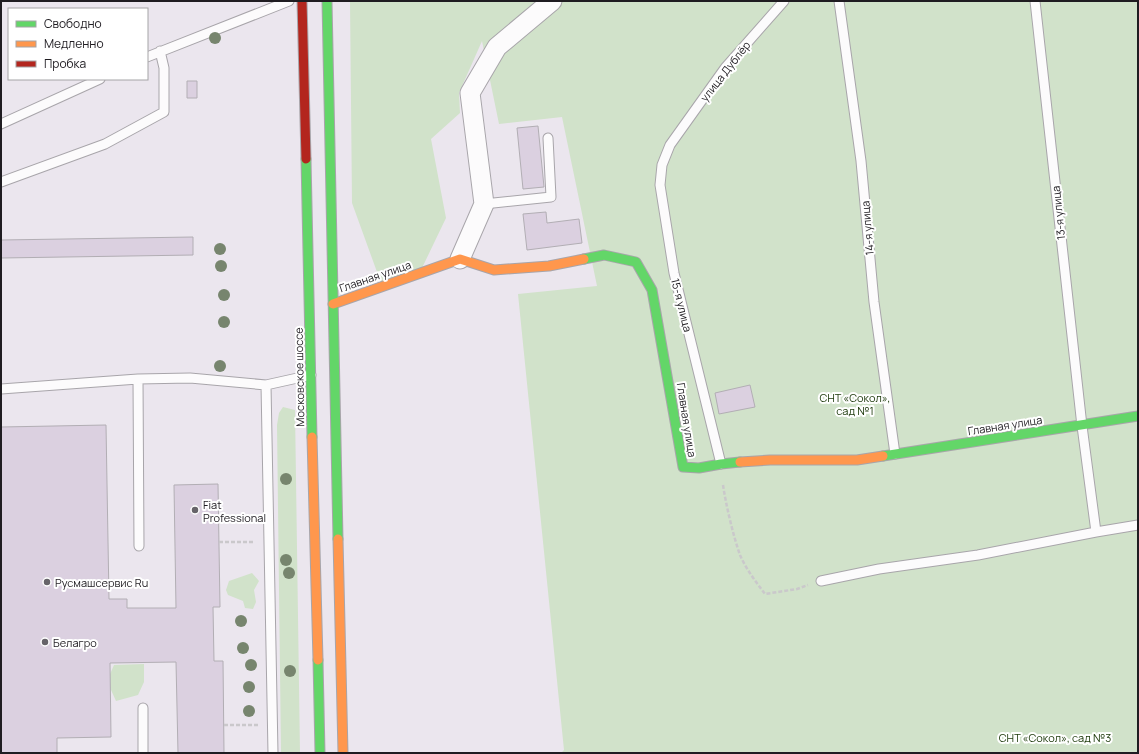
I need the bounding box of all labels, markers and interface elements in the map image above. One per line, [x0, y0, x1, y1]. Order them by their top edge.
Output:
legend [8, 8, 148, 80]
text: Свободно [44, 15, 102, 32]
text: Медленно [44, 35, 104, 52]
street label: улица Дублёр [697, 37, 754, 104]
text: Пробка [44, 55, 86, 72]
street label: 13-я улица [1048, 185, 1068, 241]
street label: 14-я улица [857, 200, 877, 256]
street label: Главная улица [337, 257, 413, 295]
street label: 15-я улица [668, 277, 696, 333]
street label: Московское шоссе [291, 327, 307, 427]
street label: Главная улица [674, 382, 700, 458]
park label: СНТ «Сокол», сад №1 [819, 390, 891, 418]
street label: Главная улица [967, 412, 1043, 438]
place label: Fiat Professional [203, 497, 266, 525]
marker: Fiat Professional [190, 505, 200, 515]
place label: Русмашсервис Ru [55, 575, 148, 590]
marker: Русмашсервис Ru [42, 577, 52, 587]
place label: Белагро [53, 635, 97, 650]
marker: Белагро [40, 637, 50, 647]
park label: СНТ «Сокол», сад №3 [999, 730, 1111, 745]

